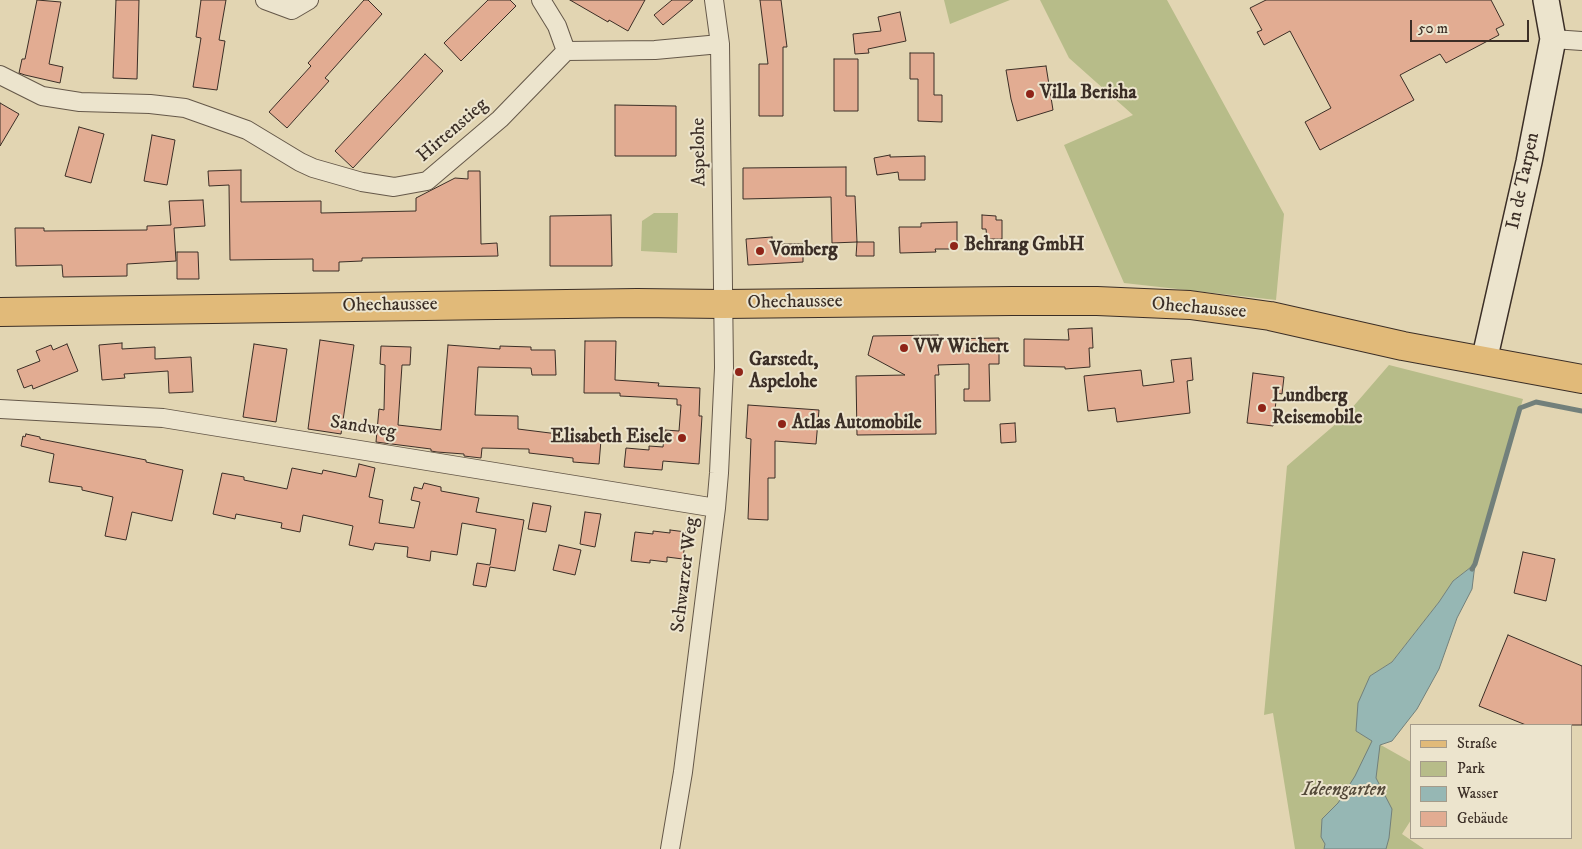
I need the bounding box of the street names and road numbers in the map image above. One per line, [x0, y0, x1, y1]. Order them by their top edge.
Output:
street label: Hirtenstieg [413, 94, 493, 168]
street label: Aspelohe [688, 118, 712, 186]
street label: In de Tarpen [1503, 130, 1545, 232]
street label: Ohechaussee [747, 291, 843, 315]
street label: Ohechaussee [342, 294, 438, 318]
street label: Ohechaussee [1151, 294, 1247, 324]
street label: Sandweg [328, 412, 398, 444]
street label: Schwarzer Weg [668, 516, 704, 634]

